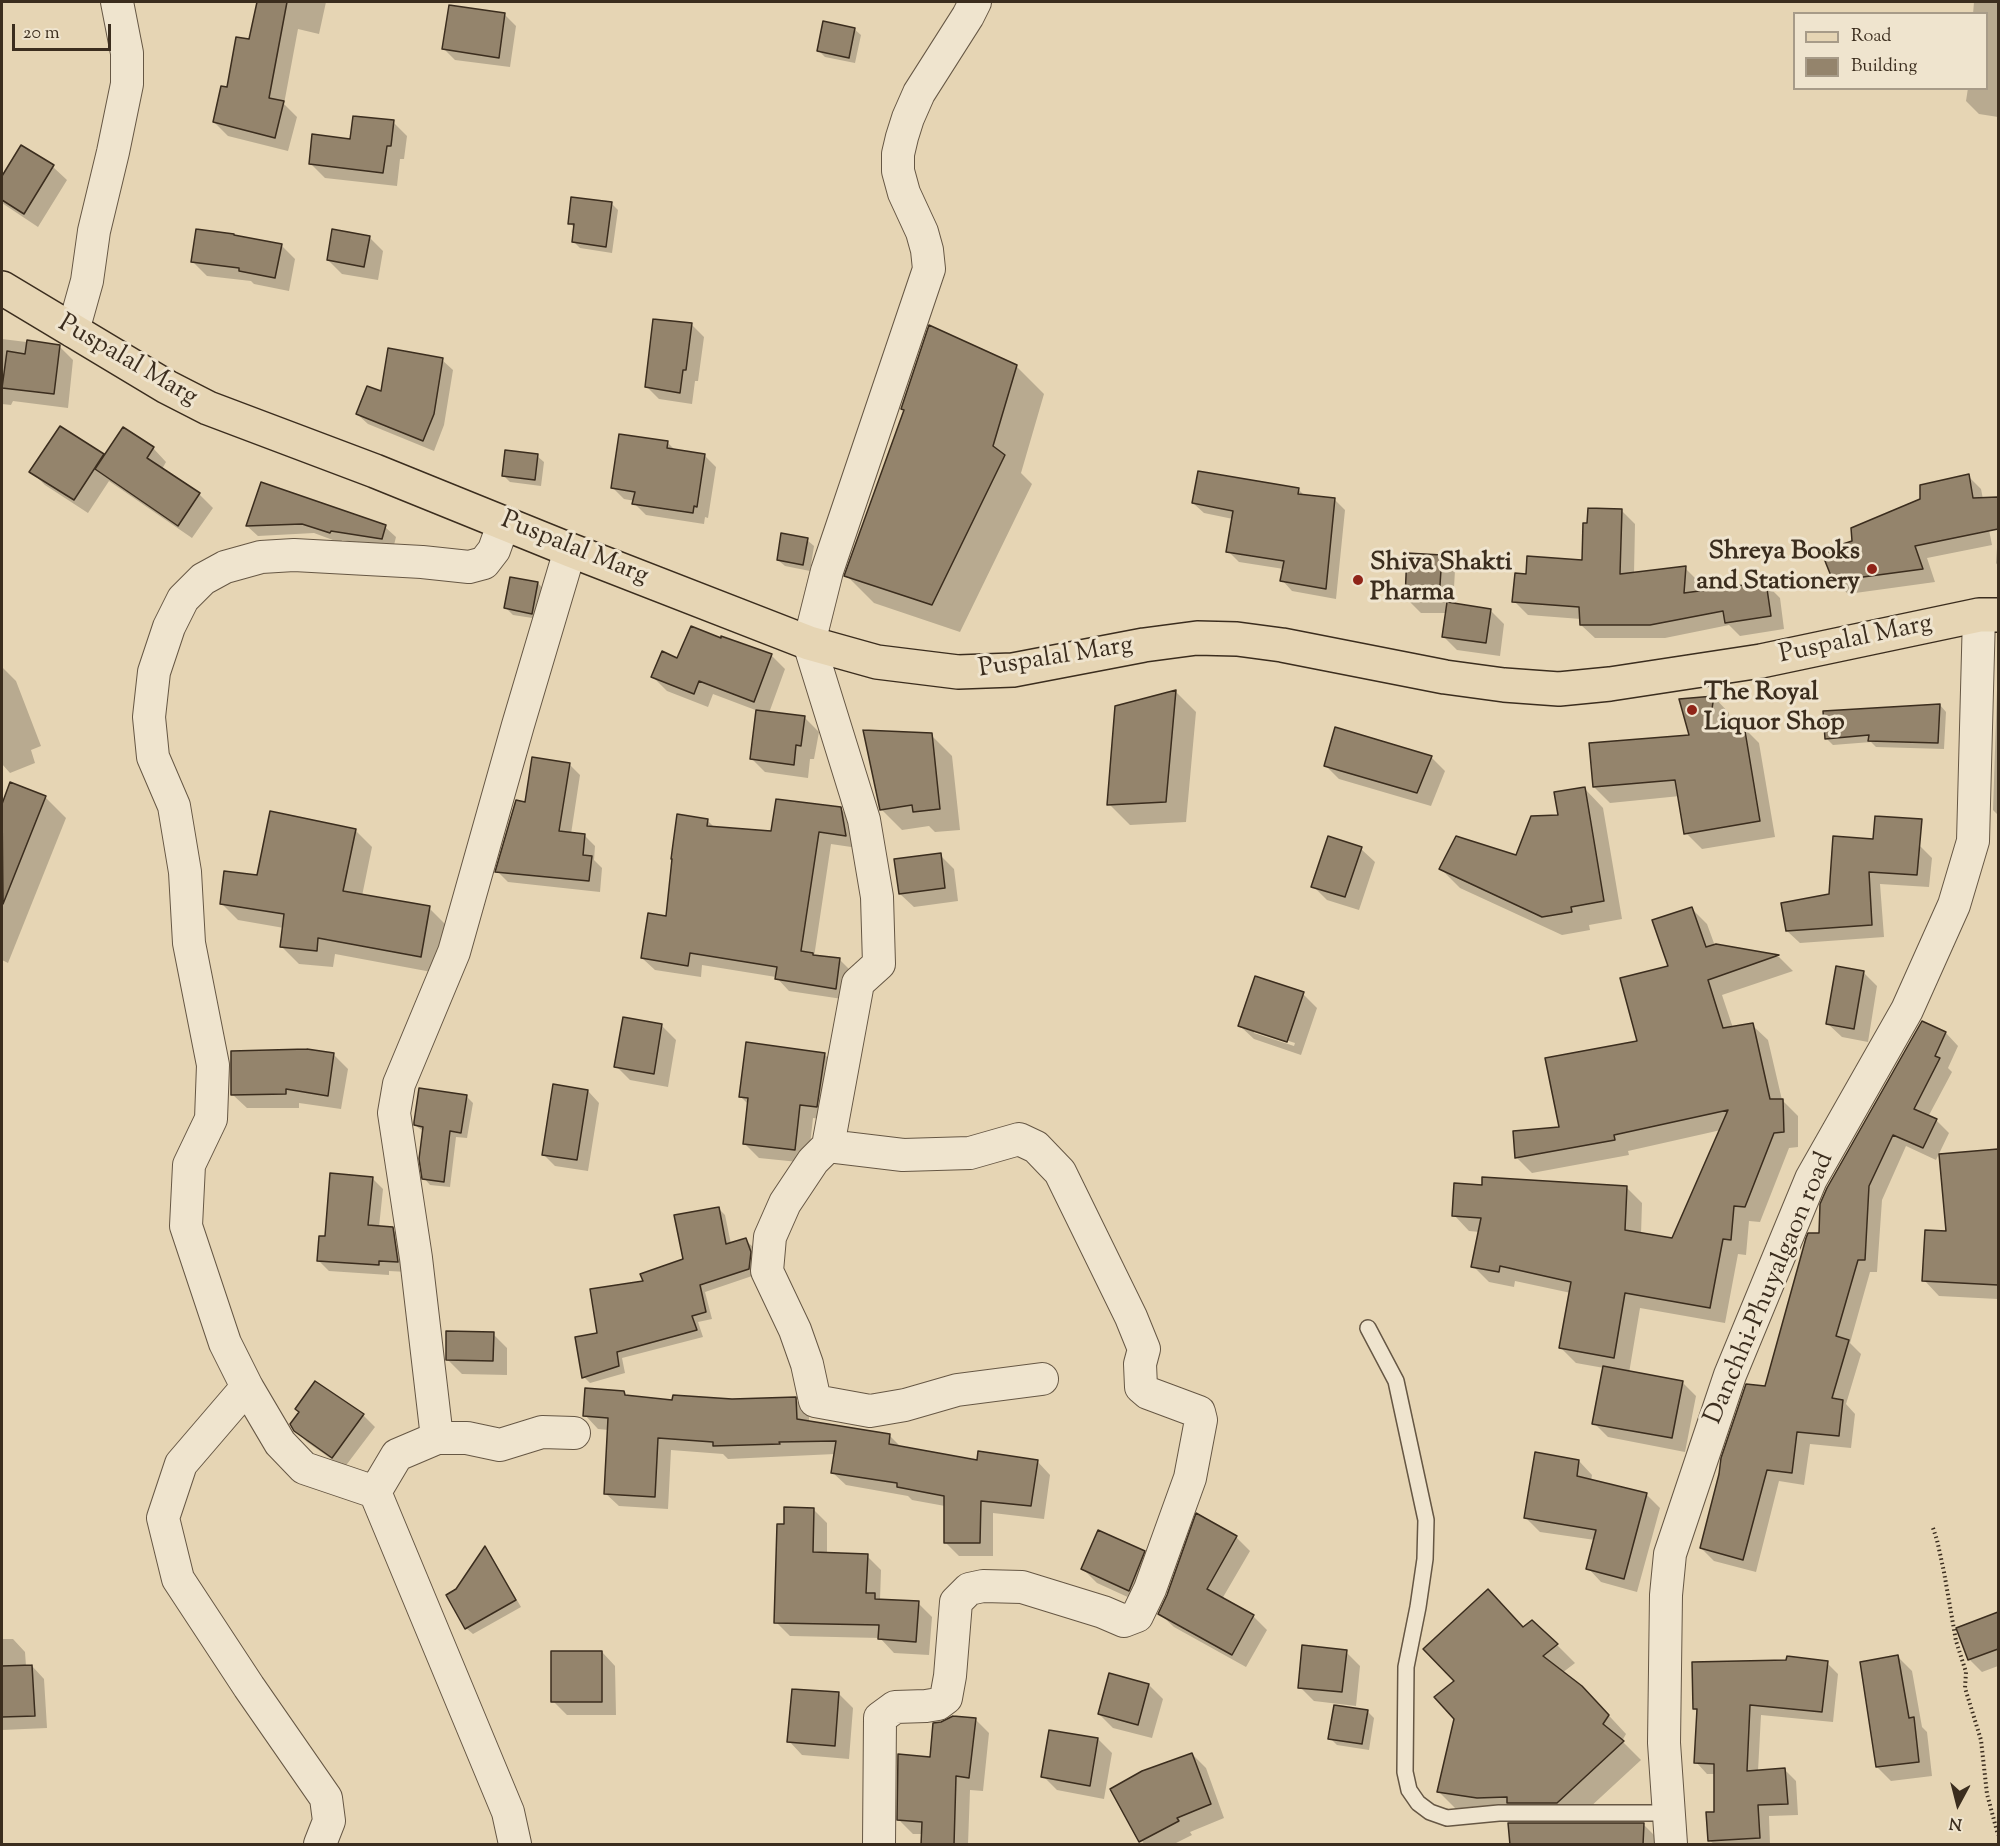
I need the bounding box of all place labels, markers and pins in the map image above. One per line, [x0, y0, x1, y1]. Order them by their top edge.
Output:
place label: Shreya Books and Stationery [1696, 538, 1860, 600]
place label: Shiva Shakti Pharma [1370, 549, 1512, 610]
marker: Shreya Books and Stationery [1865, 562, 1879, 576]
marker: Shiva Shakti Pharma [1351, 573, 1365, 587]
place label: The Royal Liquor Shop [1704, 679, 1845, 740]
marker: The Royal Liquor Shop [1685, 703, 1699, 717]

